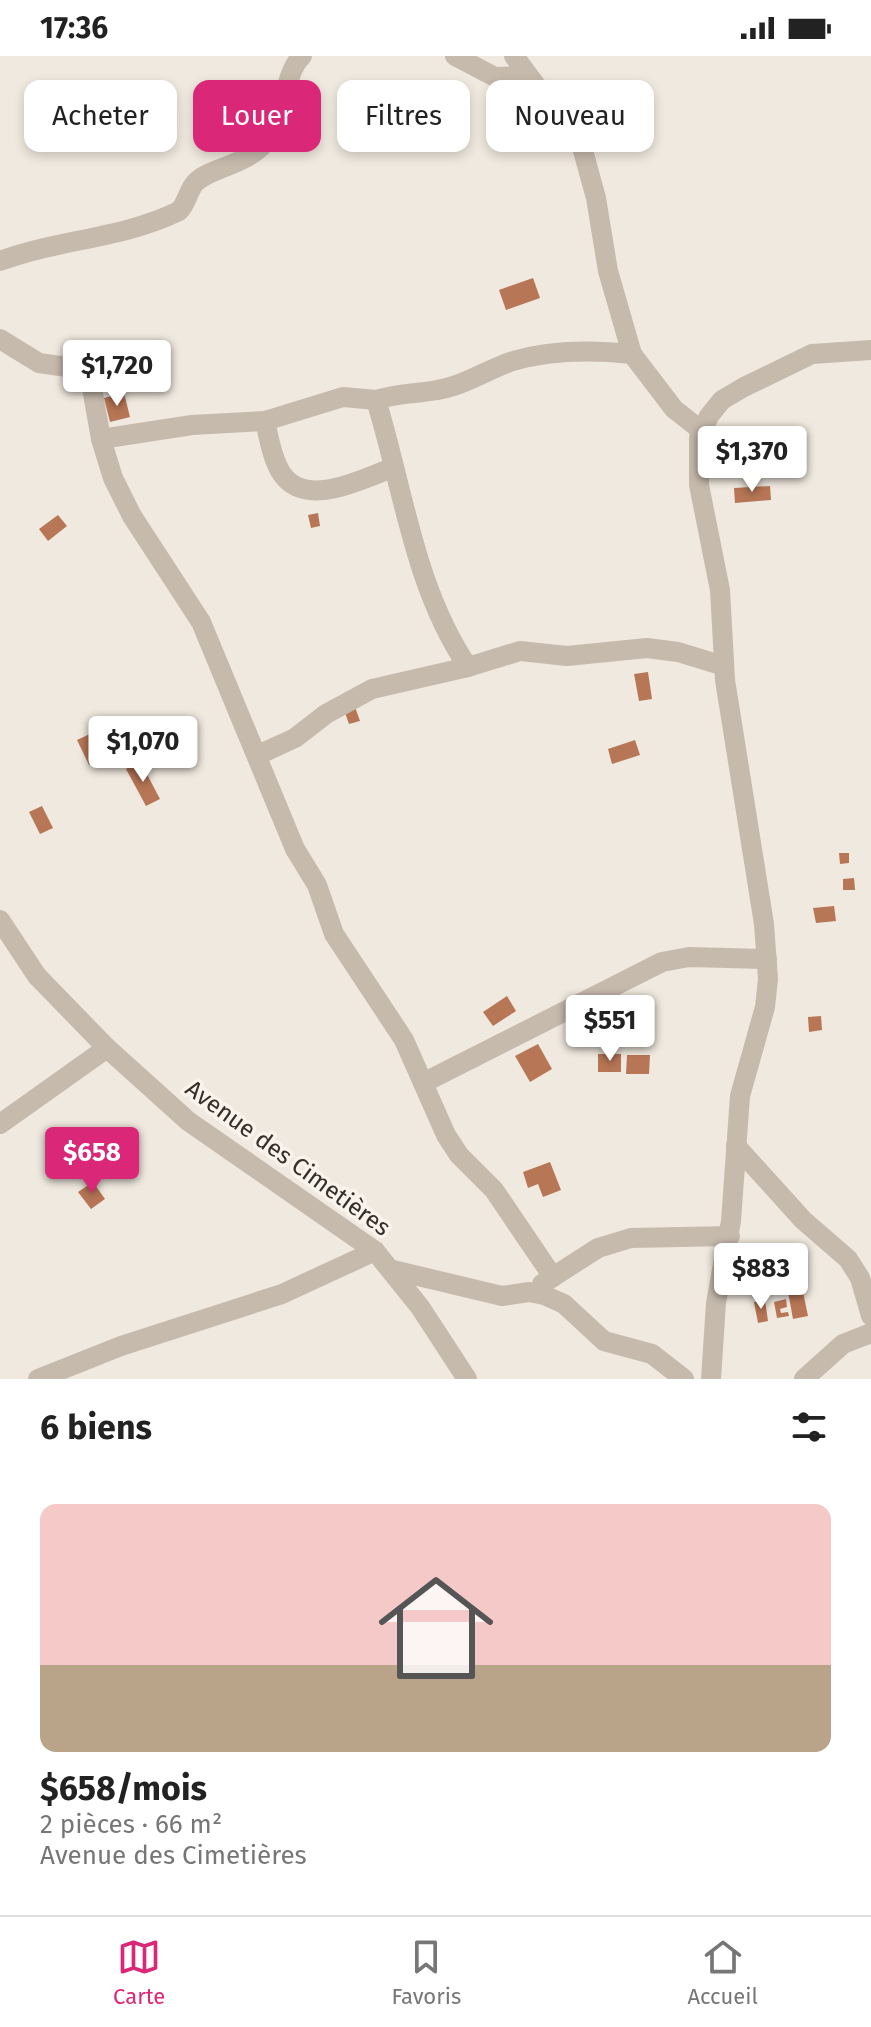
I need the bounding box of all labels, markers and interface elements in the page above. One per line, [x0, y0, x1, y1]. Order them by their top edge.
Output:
text: 17:36 [40, 10, 108, 46]
chip: Acheter [24, 80, 177, 152]
chip: Louer [193, 80, 321, 152]
chip: Filtres [337, 80, 470, 152]
chip: Nouveau [486, 80, 654, 152]
pin: $1,720 [52, 340, 182, 408]
text: $1,720 [81, 350, 153, 381]
pin: $1,370 [687, 426, 817, 494]
text: $1,370 [716, 436, 788, 467]
pin: $1,070 [78, 716, 208, 784]
text: $1,070 [106, 726, 180, 757]
pin: $551 [563, 995, 657, 1063]
text: $551 [584, 1005, 636, 1036]
street label: Avenue des Cimetières [180, 1074, 396, 1242]
pin: $658 [45, 1127, 139, 1195]
text: $658 [63, 1137, 121, 1168]
pin: $883 [714, 1243, 808, 1311]
text: $883 [732, 1253, 790, 1284]
icon: filters [787, 1405, 831, 1449]
text: 6 biens [40, 1407, 152, 1448]
icon: home [364, 1556, 508, 1700]
text: $658/mois [40, 1768, 207, 1809]
text: 2 pièces · 66 m² [40, 1809, 222, 1840]
text: Avenue des Cimetières [40, 1840, 307, 1871]
tab: Carte [113, 1935, 165, 2010]
tab: Favoris [392, 1935, 461, 2010]
tab: Accueil [687, 1935, 758, 2010]

